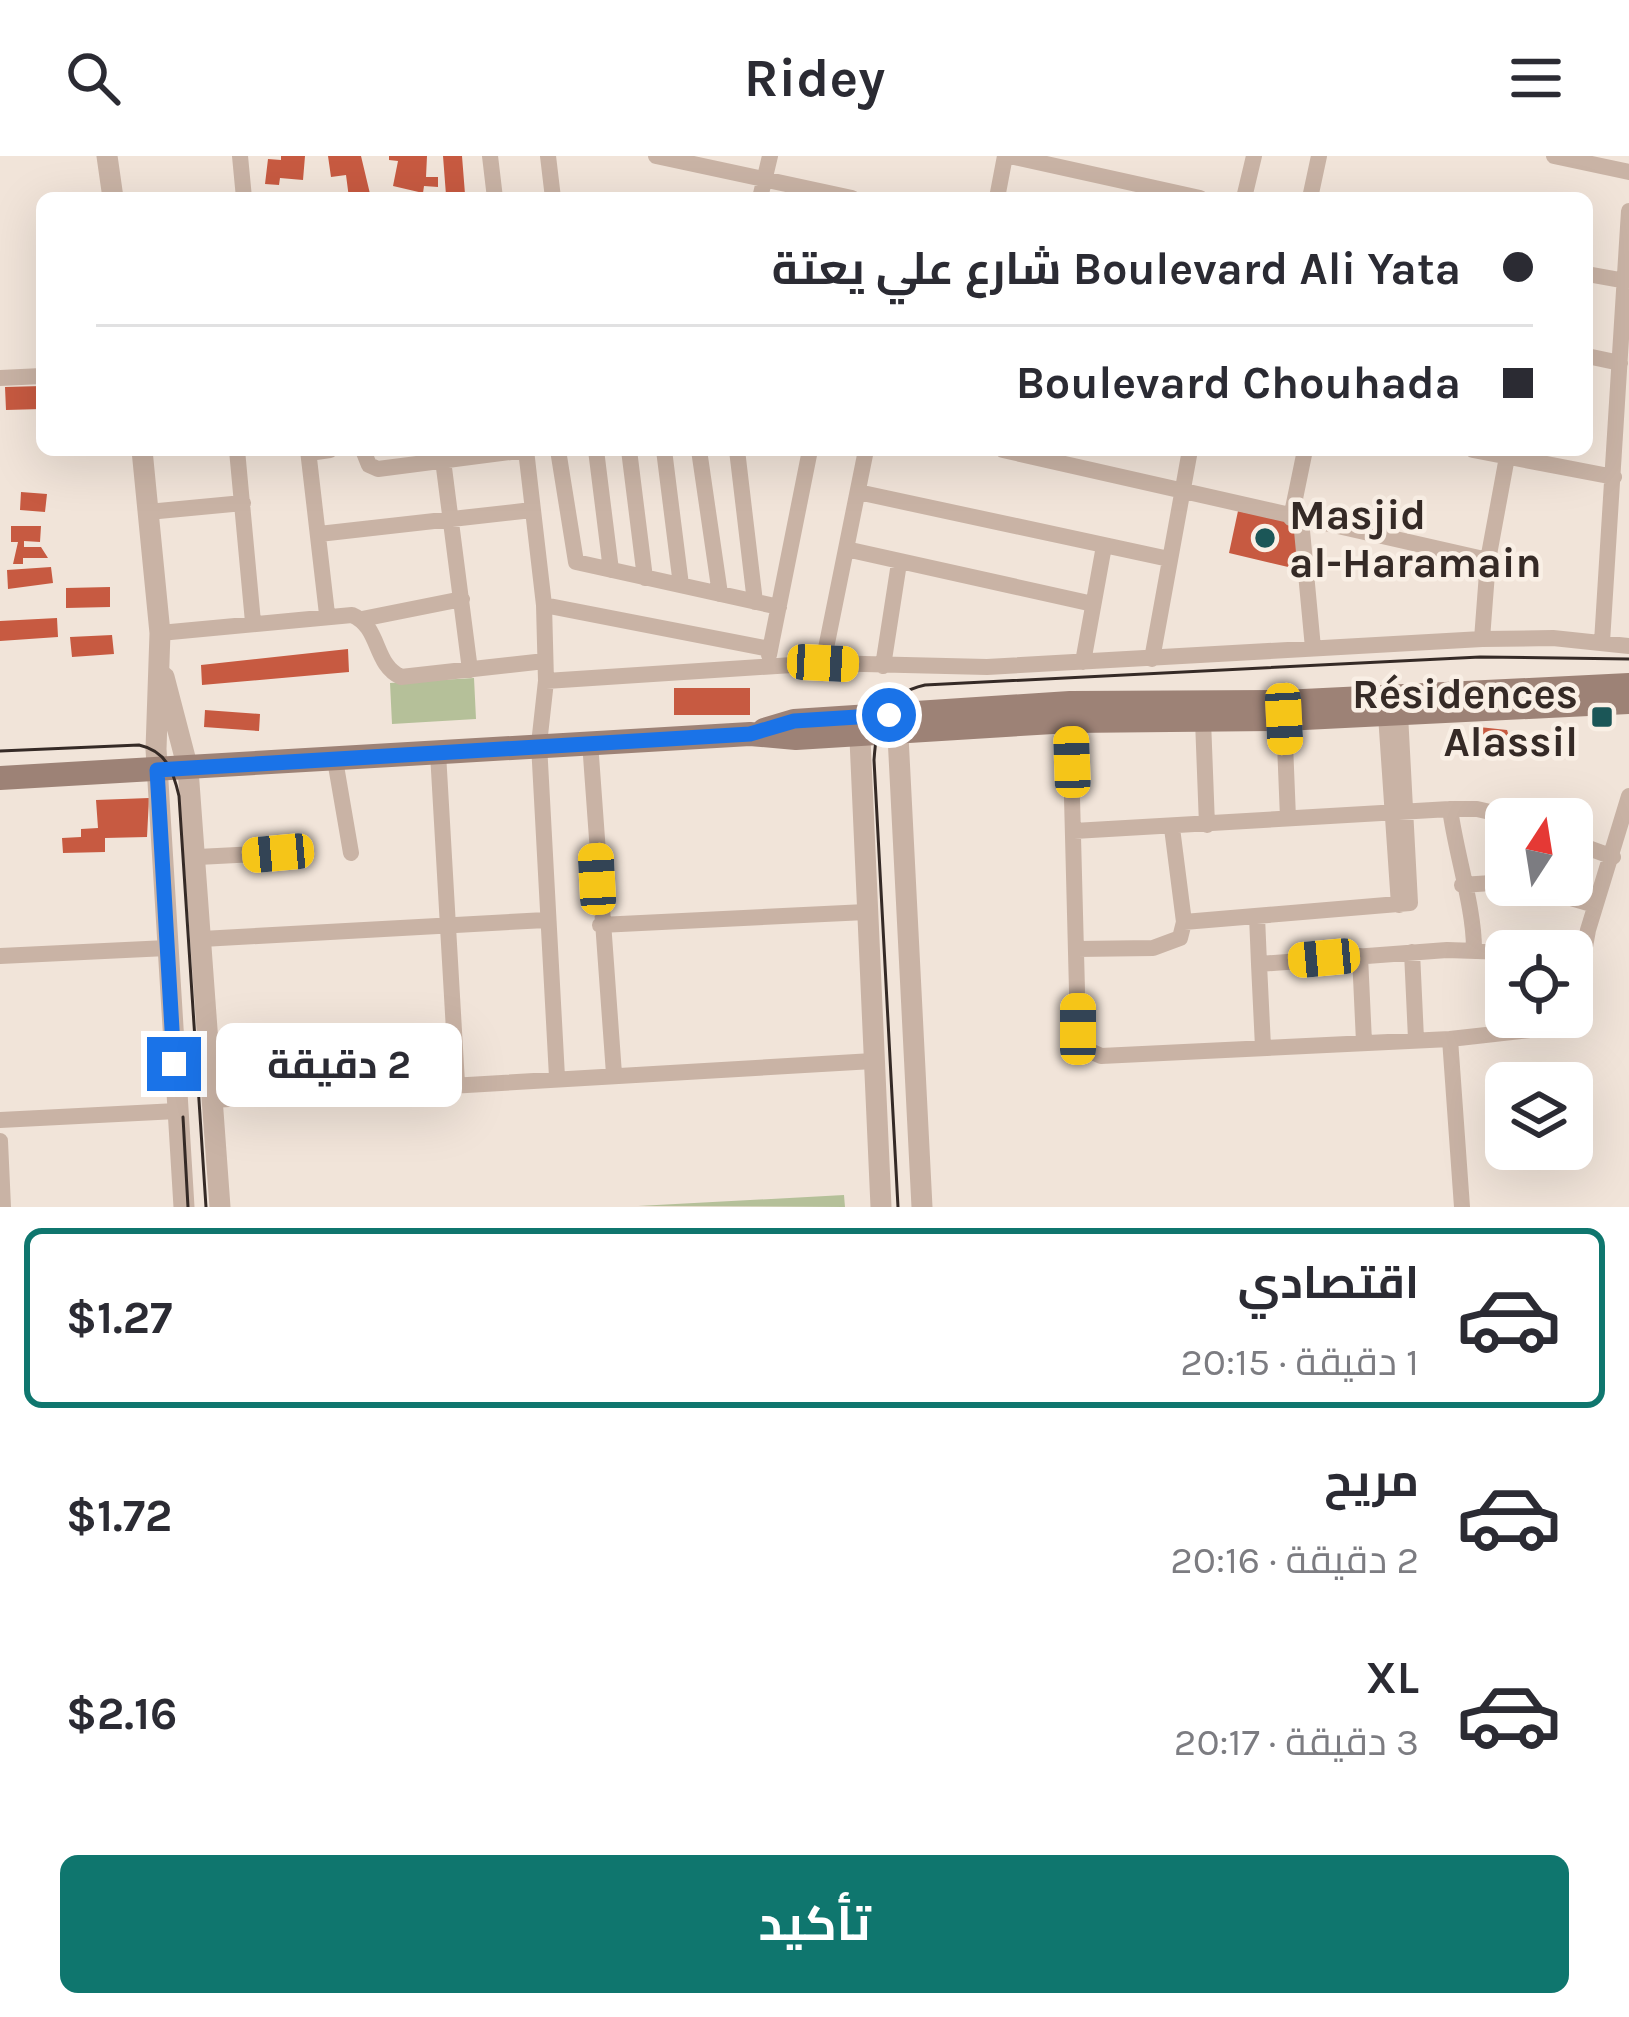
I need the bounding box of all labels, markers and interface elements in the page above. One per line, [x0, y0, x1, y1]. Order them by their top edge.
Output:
icon: search [60, 45, 126, 111]
icon: menu [1503, 45, 1569, 111]
text: Ridey [744, 46, 885, 110]
text: Boulevard Ali Yata شارع علي يعتة [772, 243, 1461, 295]
text: Boulevard Chouhada [1016, 357, 1461, 409]
place label: Masjid al-Haramain [1289, 490, 1542, 588]
marker: Masjid al-Haramain [1252, 525, 1278, 551]
car [786, 643, 860, 683]
place label: Résidences Alassil [1352, 669, 1578, 767]
car [1264, 682, 1304, 756]
route start [862, 688, 916, 742]
marker: Résidences Alassil [1589, 704, 1615, 730]
car [1053, 725, 1091, 799]
north arrow [1485, 798, 1593, 906]
map controls [1485, 798, 1593, 1170]
car [241, 832, 315, 874]
car [577, 842, 617, 916]
button: locate [1485, 930, 1593, 1038]
car [1287, 937, 1361, 979]
car [1060, 993, 1096, 1065]
callout: 2 دقيقة [216, 1022, 462, 1106]
route end [147, 1037, 201, 1091]
text: 2 دقيقة [267, 1042, 411, 1088]
button: layers [1485, 1062, 1593, 1170]
text: اقتصادي [1238, 1257, 1419, 1309]
icon: car [1455, 1264, 1563, 1372]
text: $1.27 [66, 1292, 172, 1344]
text: 1 دقيقة · 20:15 [1180, 1339, 1419, 1385]
text: مريح [1324, 1455, 1419, 1507]
icon: car [1455, 1462, 1563, 1570]
text: $1.72 [66, 1490, 172, 1542]
text: 2 دقيقة · 20:16 [1170, 1537, 1419, 1583]
text: XL [1366, 1652, 1419, 1704]
icon: car [1455, 1660, 1563, 1768]
text: $2.16 [66, 1688, 177, 1740]
text: 3 دقيقة · 20:17 [1174, 1719, 1419, 1765]
button: تأكيد [60, 1855, 1569, 1993]

